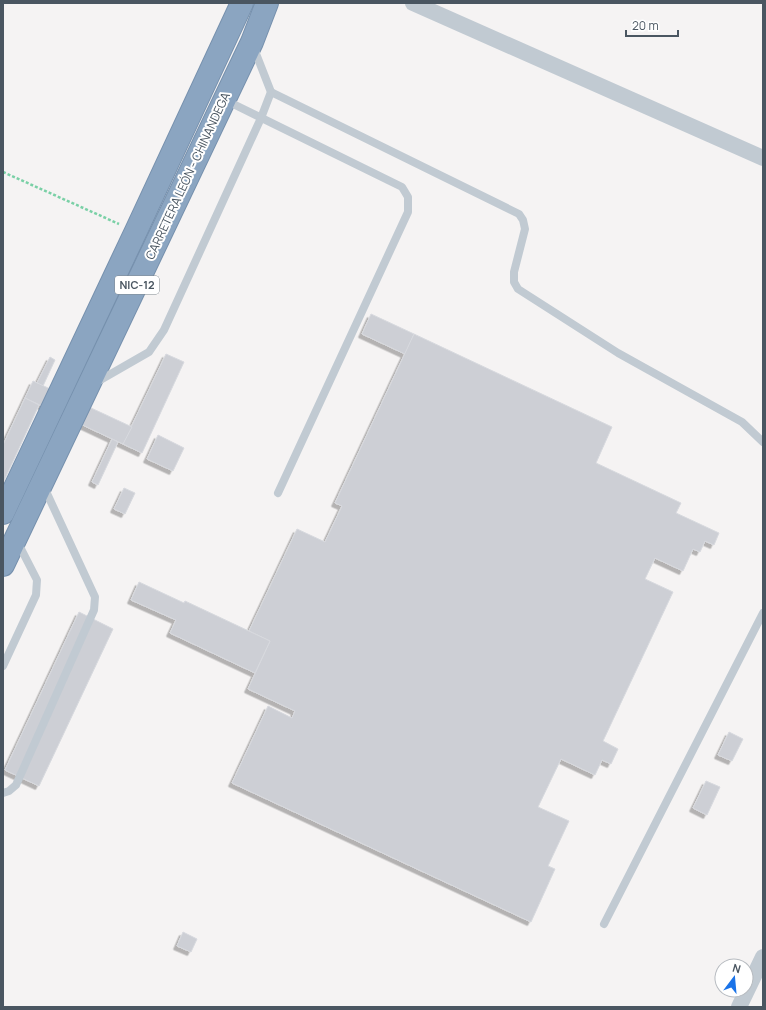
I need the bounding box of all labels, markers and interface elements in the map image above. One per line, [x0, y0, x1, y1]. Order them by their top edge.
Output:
scale bar [626, 12, 678, 38]
text: 20 m [632, 17, 659, 34]
street label: CARRETERA LEÓN - CHINANDEGA [141, 89, 234, 262]
road number: NIC-12 [115, 276, 159, 294]
north arrow [714, 958, 754, 998]
text: N [731, 960, 743, 976]

